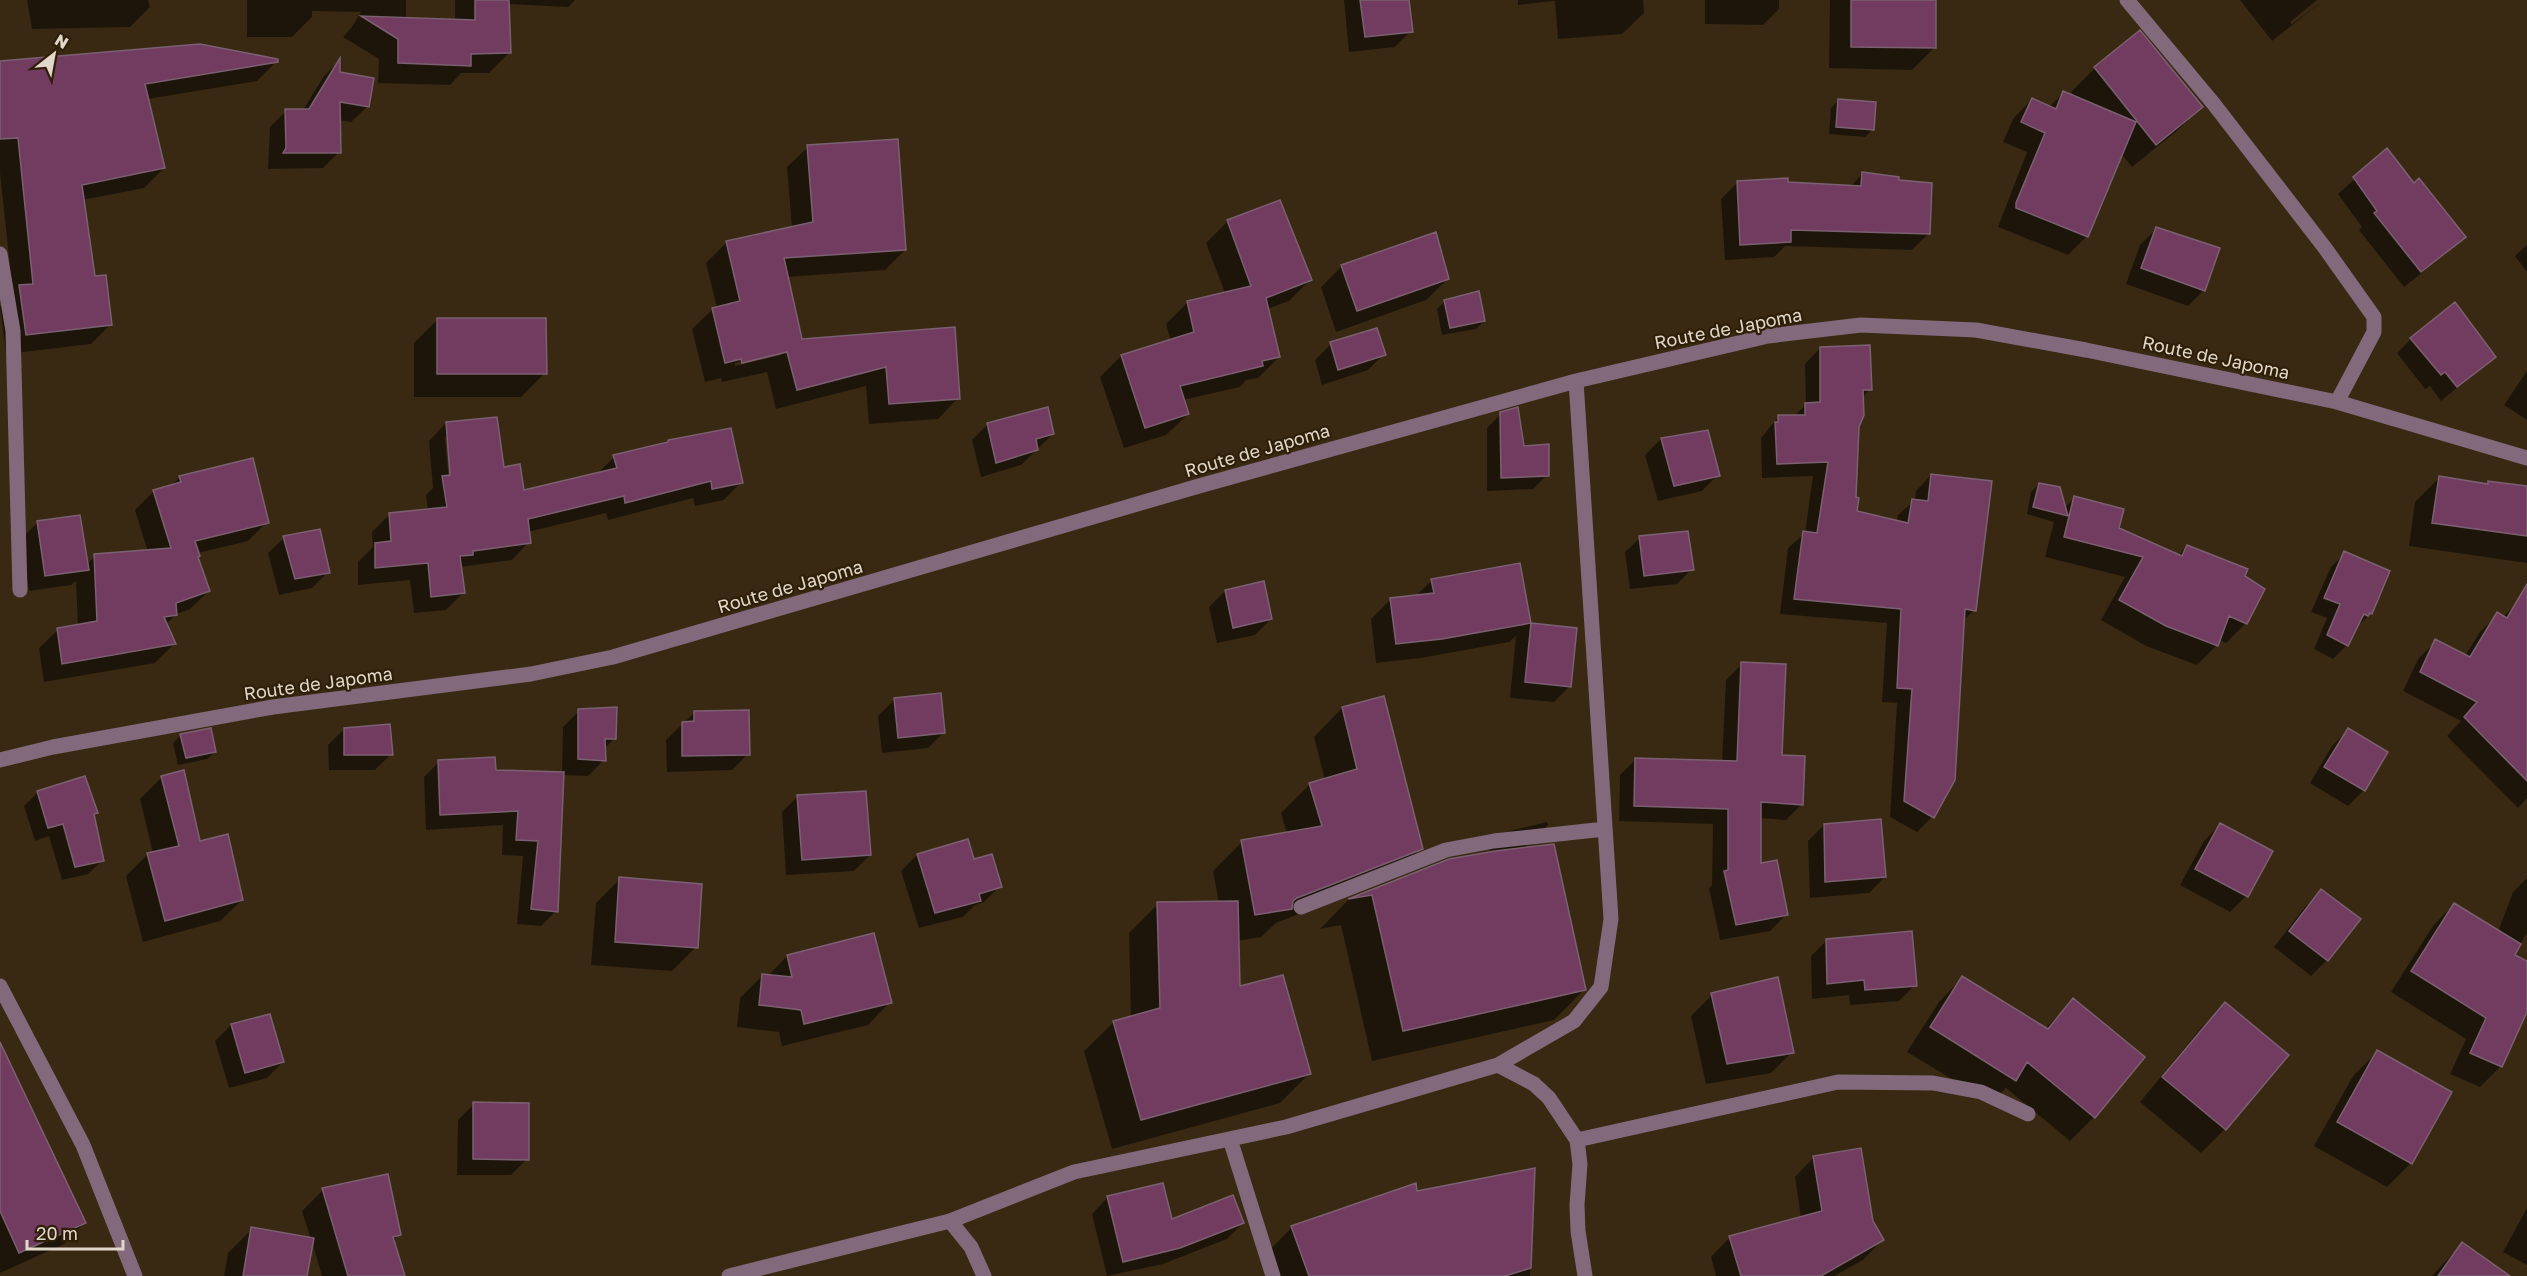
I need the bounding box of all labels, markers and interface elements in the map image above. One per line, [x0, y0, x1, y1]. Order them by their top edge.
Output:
north arrow [24, 24, 84, 84]
text: N [51, 29, 72, 53]
street label: Route de Japoma [1652, 303, 1804, 353]
street label: Route de Japoma [2140, 331, 2292, 383]
street label: Route de Japoma [1182, 419, 1332, 481]
street label: Route de Japoma [715, 555, 865, 617]
street label: Route de Japoma [242, 662, 394, 704]
scale bar [27, 1213, 123, 1251]
text: 20 m [36, 1222, 78, 1244]

